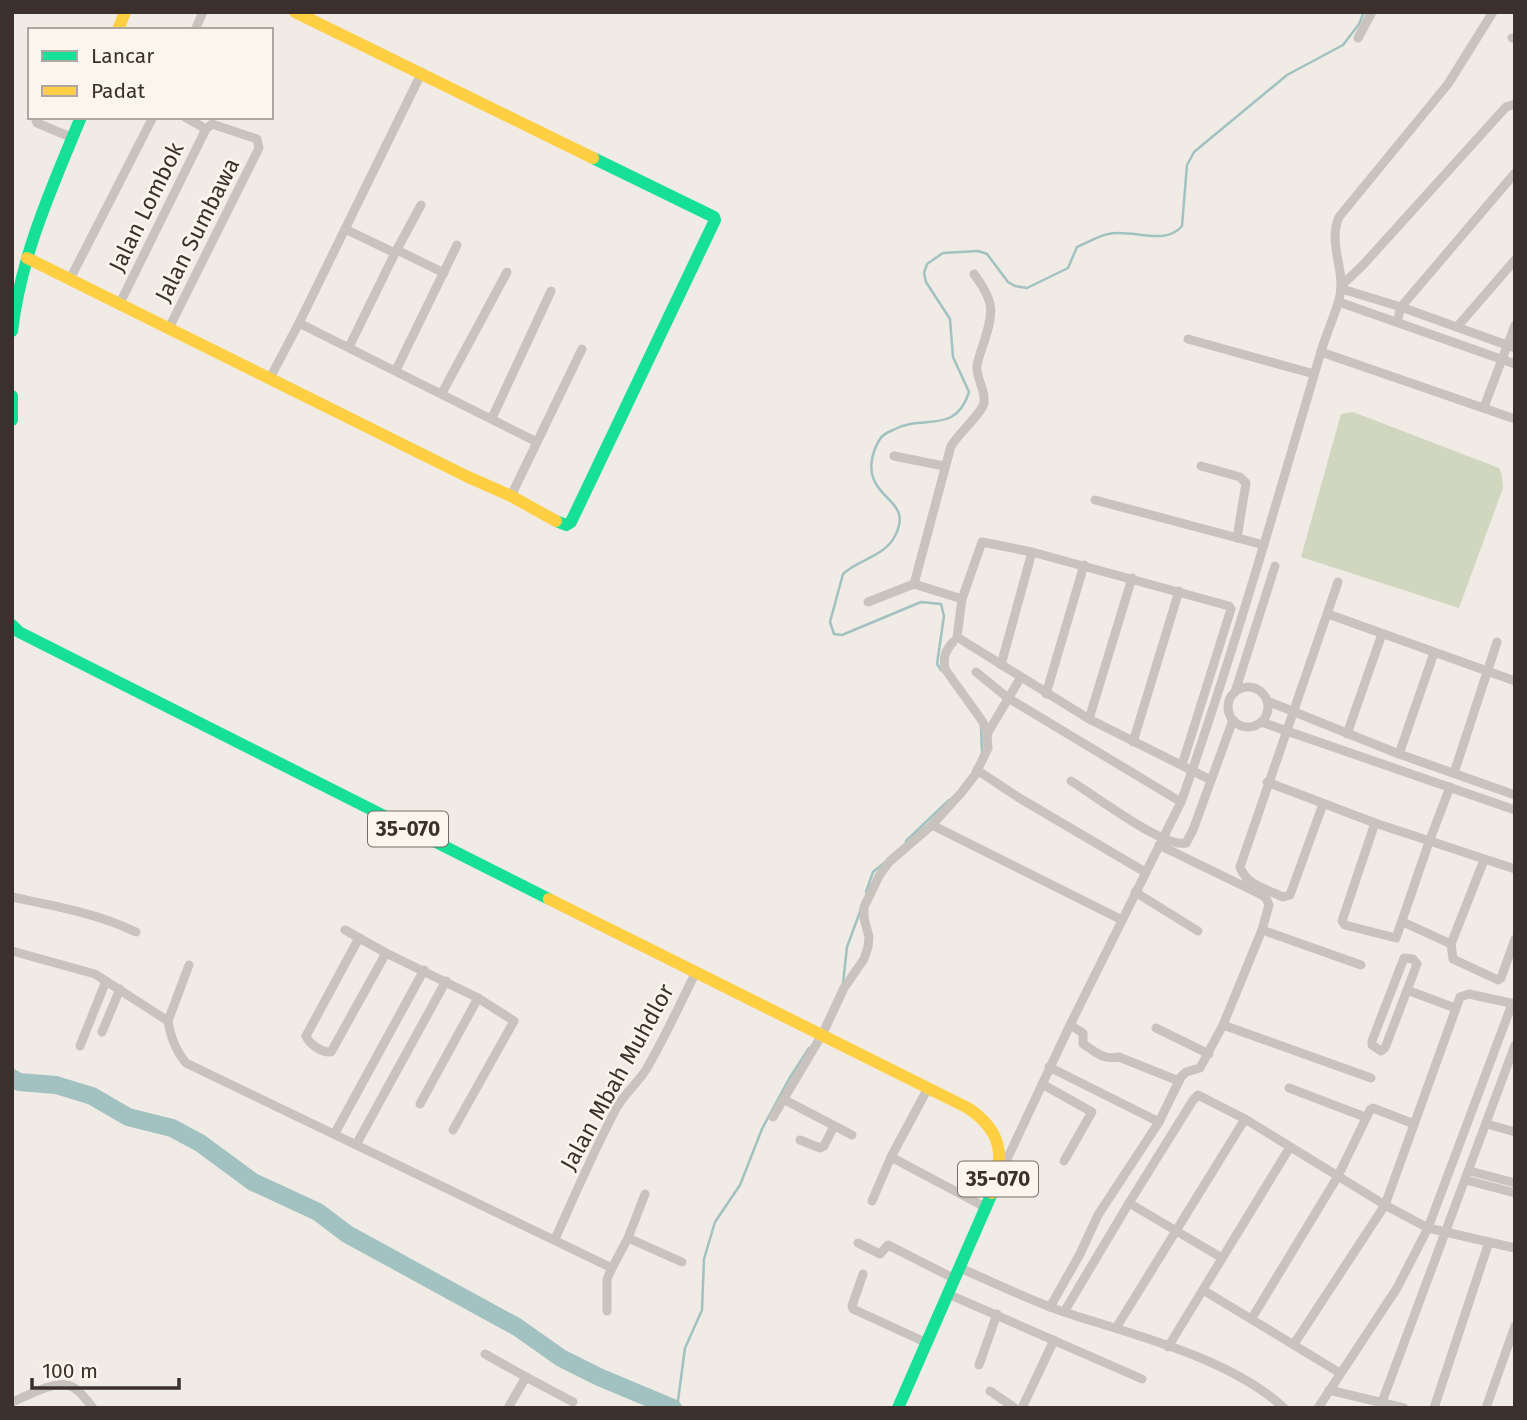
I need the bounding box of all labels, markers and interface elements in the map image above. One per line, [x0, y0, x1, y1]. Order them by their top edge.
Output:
legend [28, 28, 273, 119]
text: Lancar [91, 43, 154, 69]
text: Padat [91, 78, 145, 104]
street label: Jalan Lombok [103, 137, 190, 276]
street label: Jalan Sumbawa [149, 153, 245, 307]
road number: 35-070 [368, 812, 448, 846]
street label: Jalan Mbah Muhdlor [554, 979, 680, 1175]
road number: 35-070 [958, 1162, 1038, 1196]
scale bar [32, 1346, 178, 1390]
text: 100 m [42, 1358, 98, 1384]

